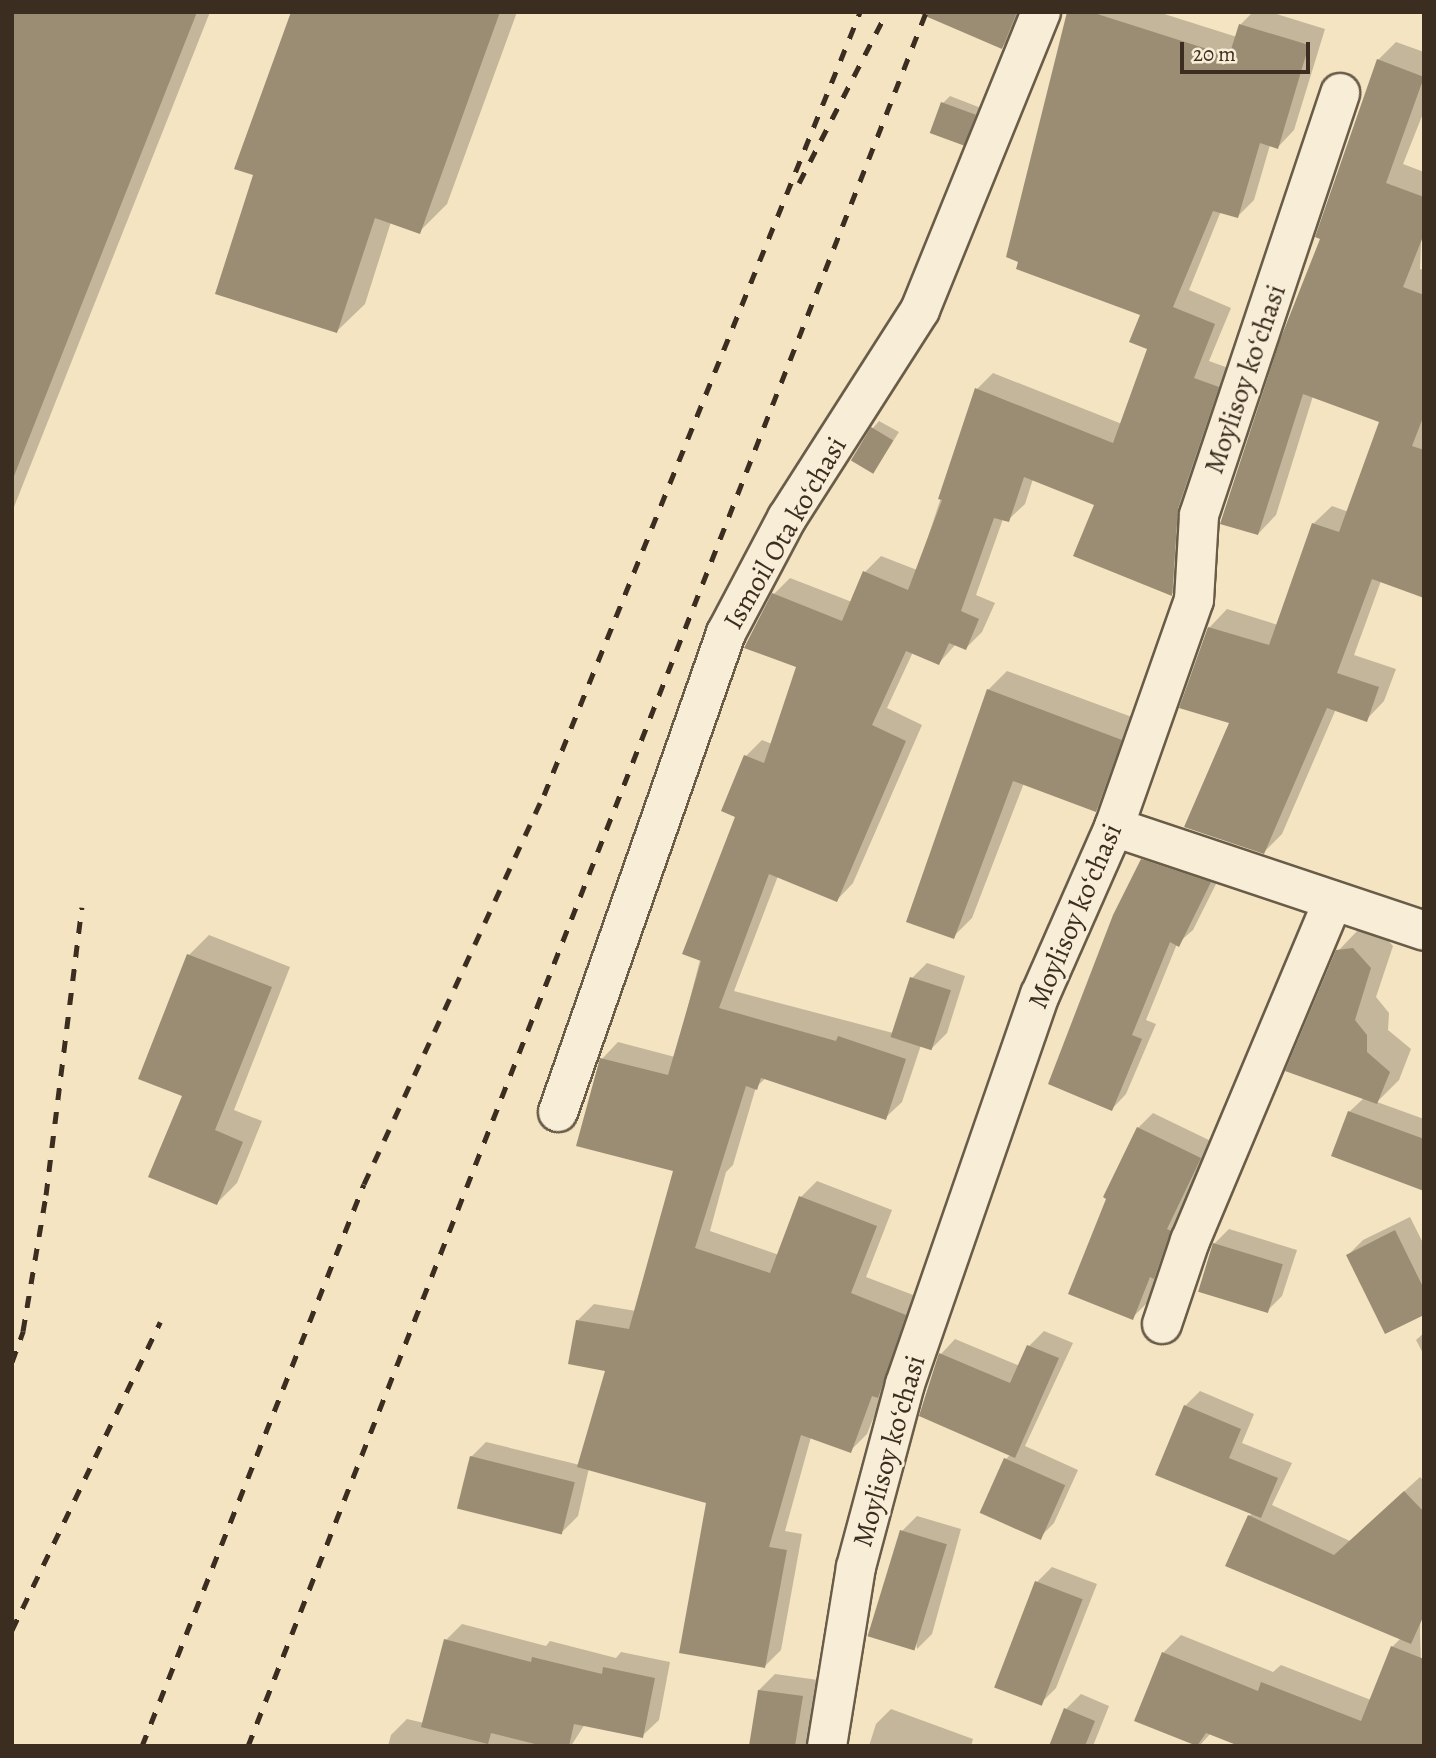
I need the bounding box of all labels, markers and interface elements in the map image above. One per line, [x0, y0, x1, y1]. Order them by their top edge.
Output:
scale bar [1184, 28, 1314, 72]
text: 20 m [1193, 40, 1236, 68]
street label: Moylisoy koʻchasi [1197, 280, 1293, 478]
street label: Ismoil Ota koʻchasi [716, 431, 854, 635]
street label: Moylisoy koʻchasi [1021, 818, 1129, 1014]
street label: Moylisoy koʻchasi [846, 1351, 932, 1551]

